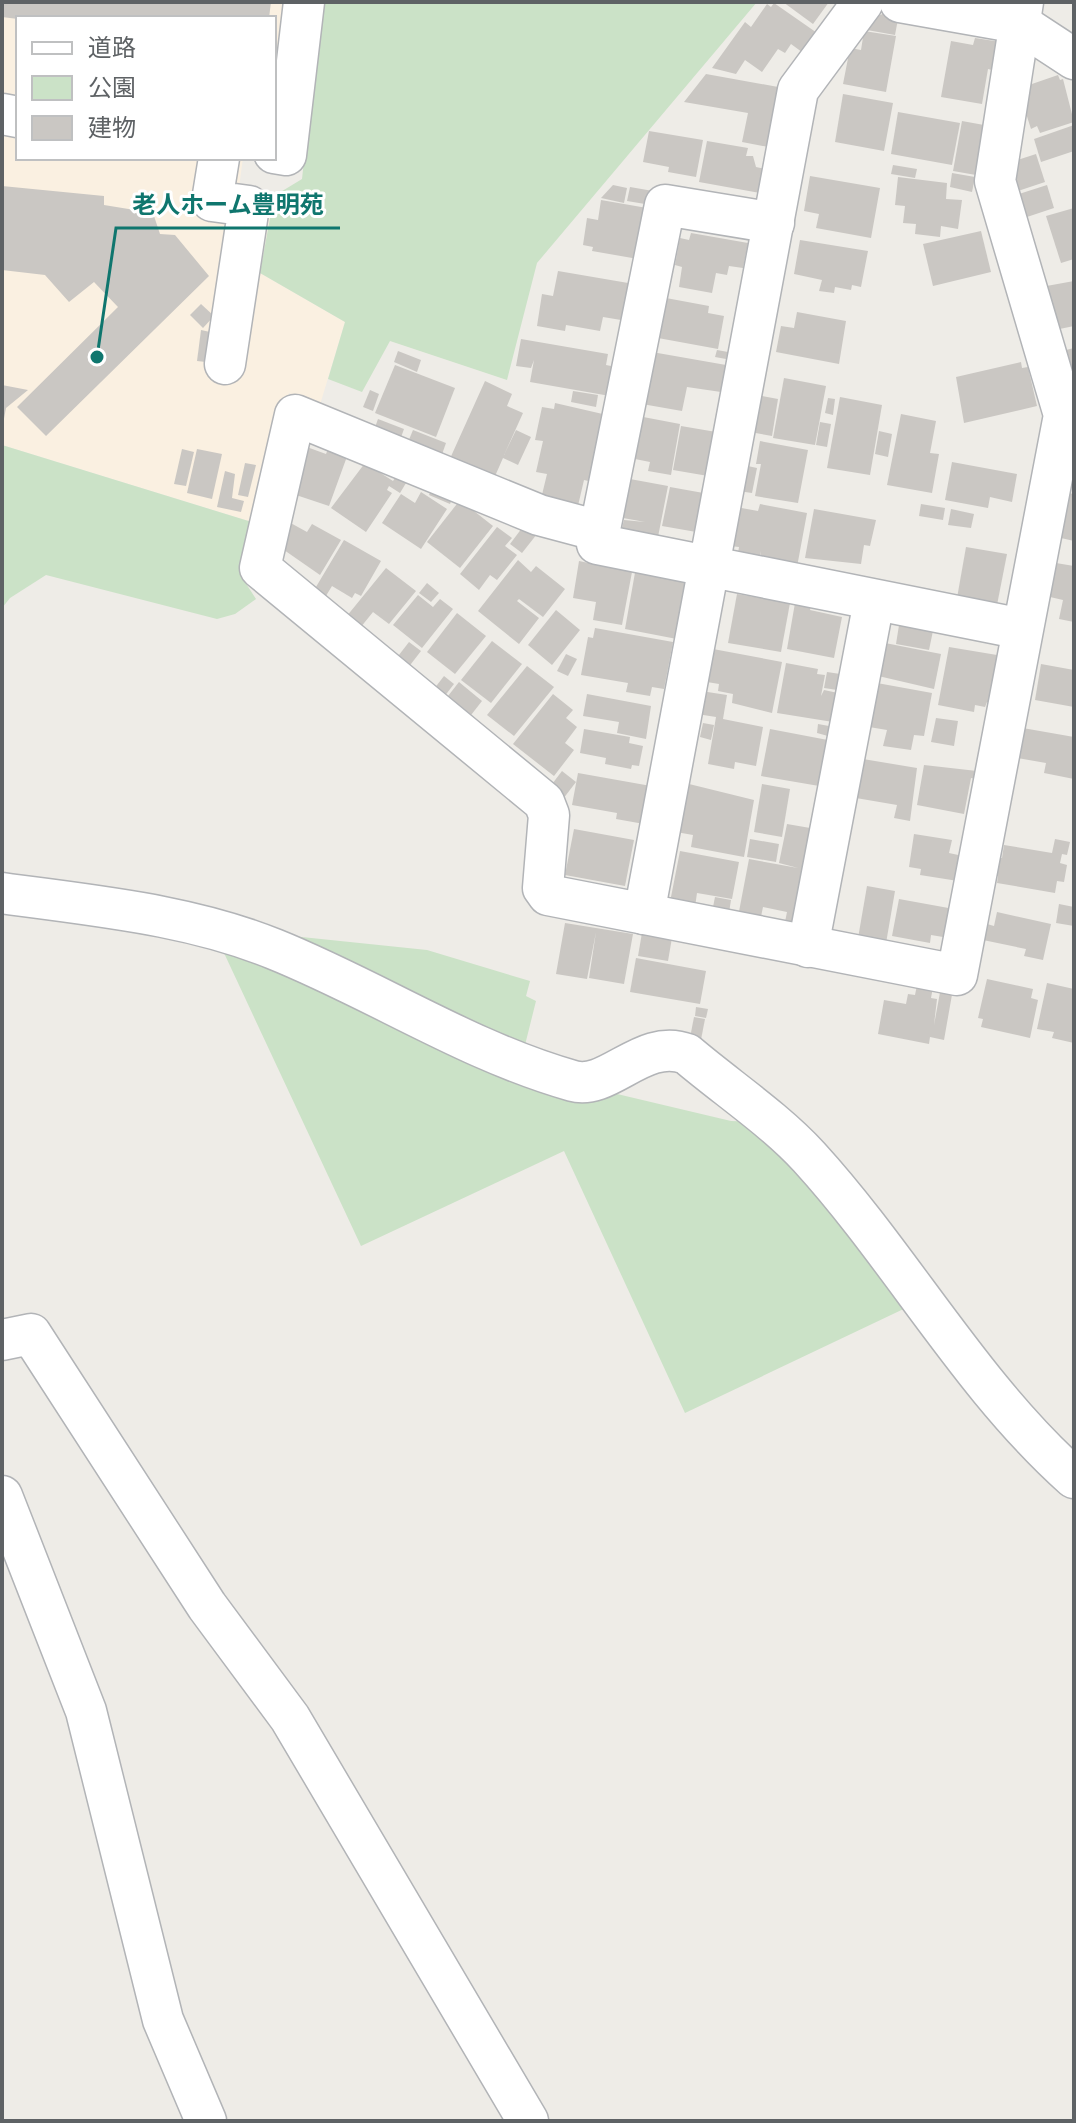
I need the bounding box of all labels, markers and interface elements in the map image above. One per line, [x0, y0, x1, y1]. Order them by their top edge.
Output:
legend [16, 16, 276, 160]
text: 道路 [88, 32, 136, 62]
text: 公園 [88, 72, 136, 102]
text: 建物 [88, 112, 136, 142]
callout: 老人ホーム豊明苑 [116, 180, 340, 228]
text: 老人ホーム豊明苑 [132, 189, 324, 219]

